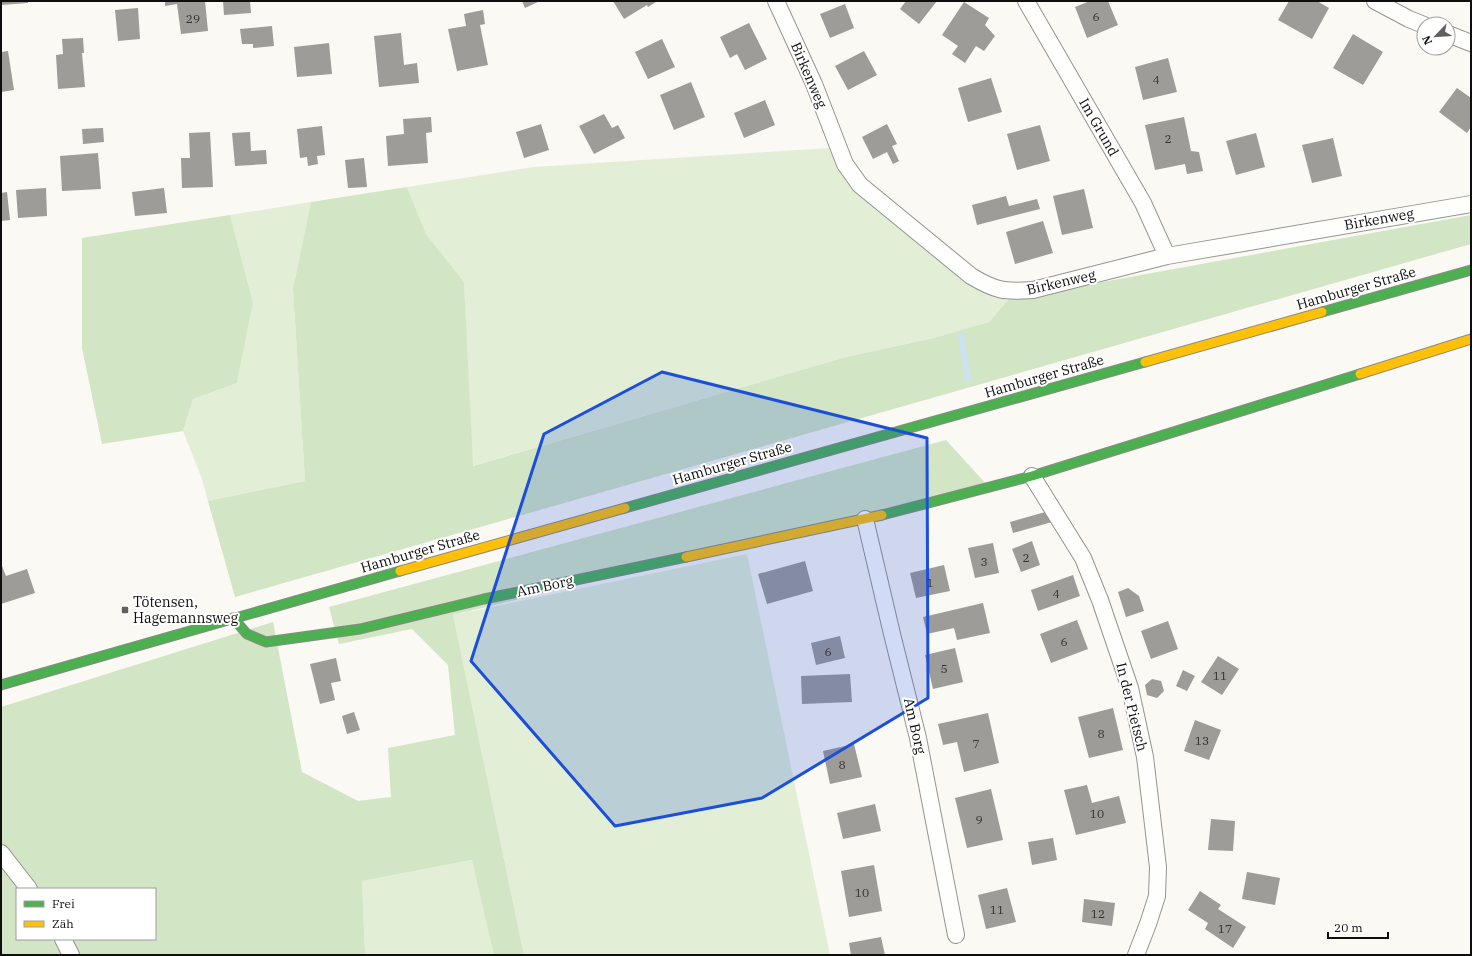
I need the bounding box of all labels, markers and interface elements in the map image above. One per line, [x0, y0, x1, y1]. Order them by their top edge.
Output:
house number: 6 [1092, 9, 1100, 24]
house number: 29 [186, 11, 200, 26]
north arrow [1416, 16, 1456, 56]
text: N [1419, 33, 1435, 47]
street label: Birkenweg [787, 39, 831, 111]
house number: 4 [1152, 72, 1160, 87]
street label: Im Grund [1075, 95, 1123, 160]
house number: 2 [1164, 131, 1172, 146]
street label: Birkenweg [1343, 204, 1415, 234]
street label: Hamburger Straße [1294, 262, 1418, 314]
street label: Birkenweg [1025, 265, 1098, 299]
street label: Hamburger Straße [982, 350, 1106, 402]
street label: Hamburger Straße [670, 437, 794, 489]
street label: Hamburger Straße [358, 525, 482, 577]
house number: 2 [1022, 550, 1030, 565]
house number: 3 [980, 554, 988, 569]
street label: Am Borg [515, 571, 575, 601]
house number: 1 [926, 575, 934, 590]
house number: 4 [1052, 586, 1060, 601]
place label: Tötensen, Hagemannsweg [133, 593, 239, 627]
marker: Tötensen, Hagemannsweg [120, 605, 130, 615]
house number: 6 [1060, 634, 1068, 649]
house number: 6 [824, 644, 832, 659]
house number: 5 [940, 661, 948, 676]
street label: In der Pietsch [1112, 661, 1152, 754]
house number: 11 [1213, 668, 1227, 683]
street label: Am Borg [900, 696, 930, 756]
house number: 8 [1097, 726, 1105, 741]
house number: 13 [1195, 733, 1209, 748]
house number: 7 [972, 736, 980, 751]
house number: 8 [838, 757, 846, 772]
house number: 10 [1090, 806, 1104, 821]
house number: 9 [975, 812, 983, 827]
house number: 10 [855, 885, 869, 900]
legend [16, 888, 156, 940]
text: Frei [52, 896, 75, 911]
house number: 11 [990, 902, 1004, 917]
house number: 12 [1091, 906, 1105, 921]
scale bar [1328, 914, 1388, 940]
text: Zäh [52, 916, 74, 931]
text: 20 m [1334, 920, 1363, 935]
house number: 17 [1218, 921, 1232, 936]

